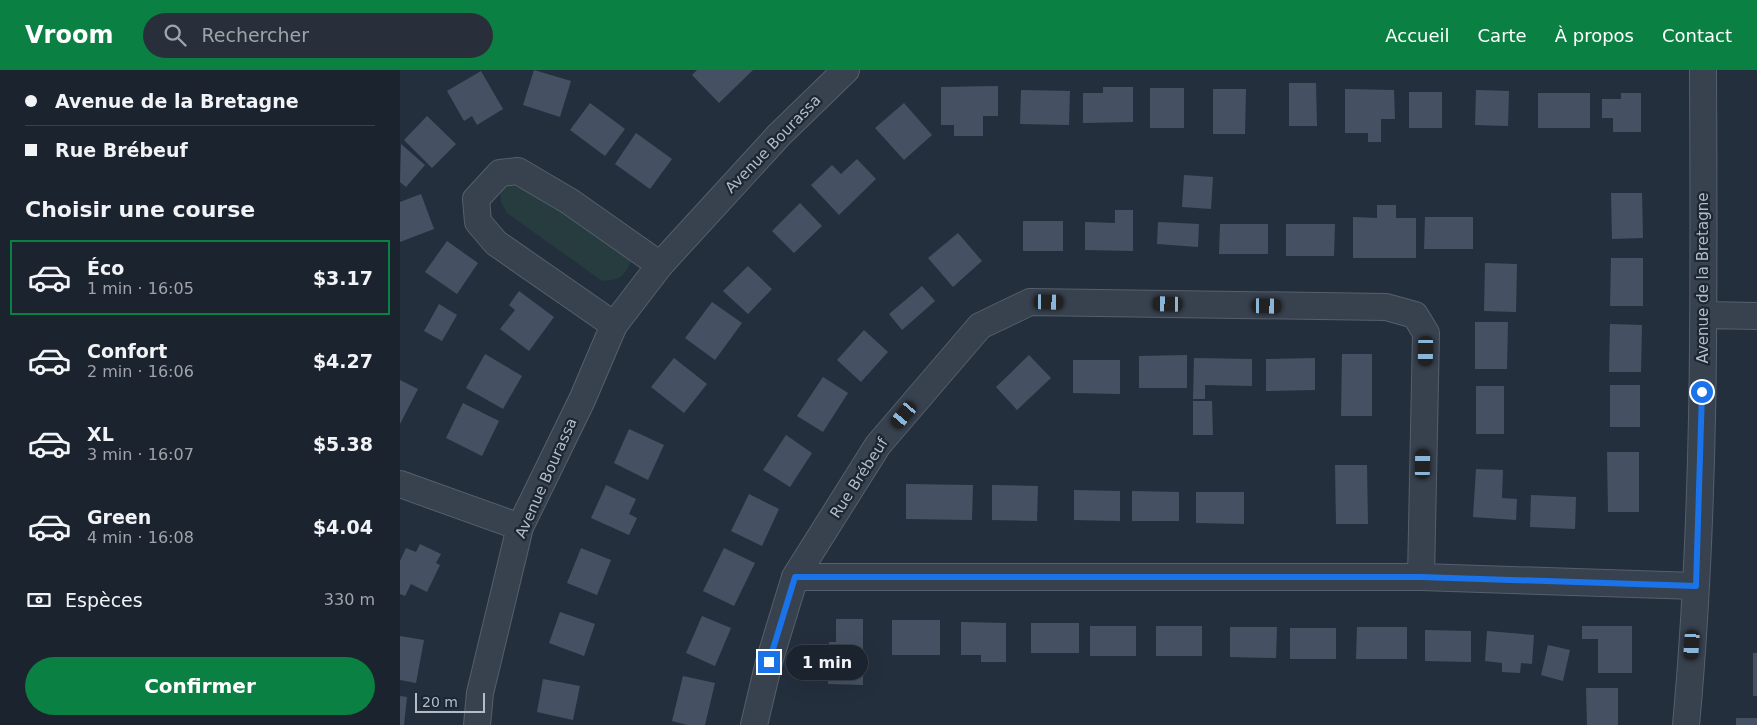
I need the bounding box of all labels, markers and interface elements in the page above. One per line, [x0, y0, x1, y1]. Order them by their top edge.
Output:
search box [143, 13, 493, 58]
text: Vroom [25, 21, 113, 49]
icon: search [161, 21, 189, 49]
text: Rechercher [201, 24, 309, 46]
text: Accueil [1385, 25, 1450, 46]
text: Carte [1478, 25, 1527, 46]
text: À propos [1555, 25, 1634, 46]
text: Contact [1662, 25, 1732, 46]
text: Avenue de la Bretagne [55, 90, 299, 112]
street label: Avenue Bourassa [721, 91, 825, 197]
text: Rue Brébeuf [55, 139, 188, 161]
street label: Avenue de la Bretagne [1694, 193, 1712, 363]
text: Choisir une course [25, 197, 255, 222]
icon: car [27, 255, 72, 300]
text: Éco [87, 257, 124, 279]
text: $3.17 [313, 267, 373, 289]
text: 1 min · 16:05 [87, 279, 194, 298]
car [1033, 294, 1064, 310]
car [1152, 296, 1183, 312]
car [1251, 298, 1282, 314]
car [1418, 336, 1433, 366]
icon: car [27, 338, 72, 383]
text: Confort [87, 340, 167, 362]
text: $4.27 [313, 350, 373, 372]
text: 2 min · 16:06 [87, 362, 194, 381]
route start [1691, 381, 1713, 403]
car [888, 399, 919, 431]
street label: Avenue Bourassa [511, 415, 581, 541]
icon: car [27, 421, 72, 466]
text: XL [87, 423, 114, 445]
text: $5.38 [313, 433, 373, 455]
street label: Rue Brébeuf [826, 434, 892, 522]
text: 3 min · 16:07 [87, 445, 194, 464]
car [1415, 449, 1430, 479]
icon: car [27, 504, 72, 549]
text: Green [87, 506, 151, 528]
text: $4.04 [313, 516, 373, 538]
text: 4 min · 16:08 [87, 528, 194, 547]
icon: cash [25, 586, 53, 614]
text: Espèces [65, 589, 143, 611]
text: 330 m [324, 590, 375, 609]
car [1683, 630, 1700, 660]
callout: 1 min [786, 644, 869, 680]
route end [758, 651, 780, 673]
text: 1 min [802, 653, 852, 672]
button: Confirmer [25, 657, 375, 715]
scale bar [415, 690, 485, 713]
text: 20 m [422, 694, 458, 710]

